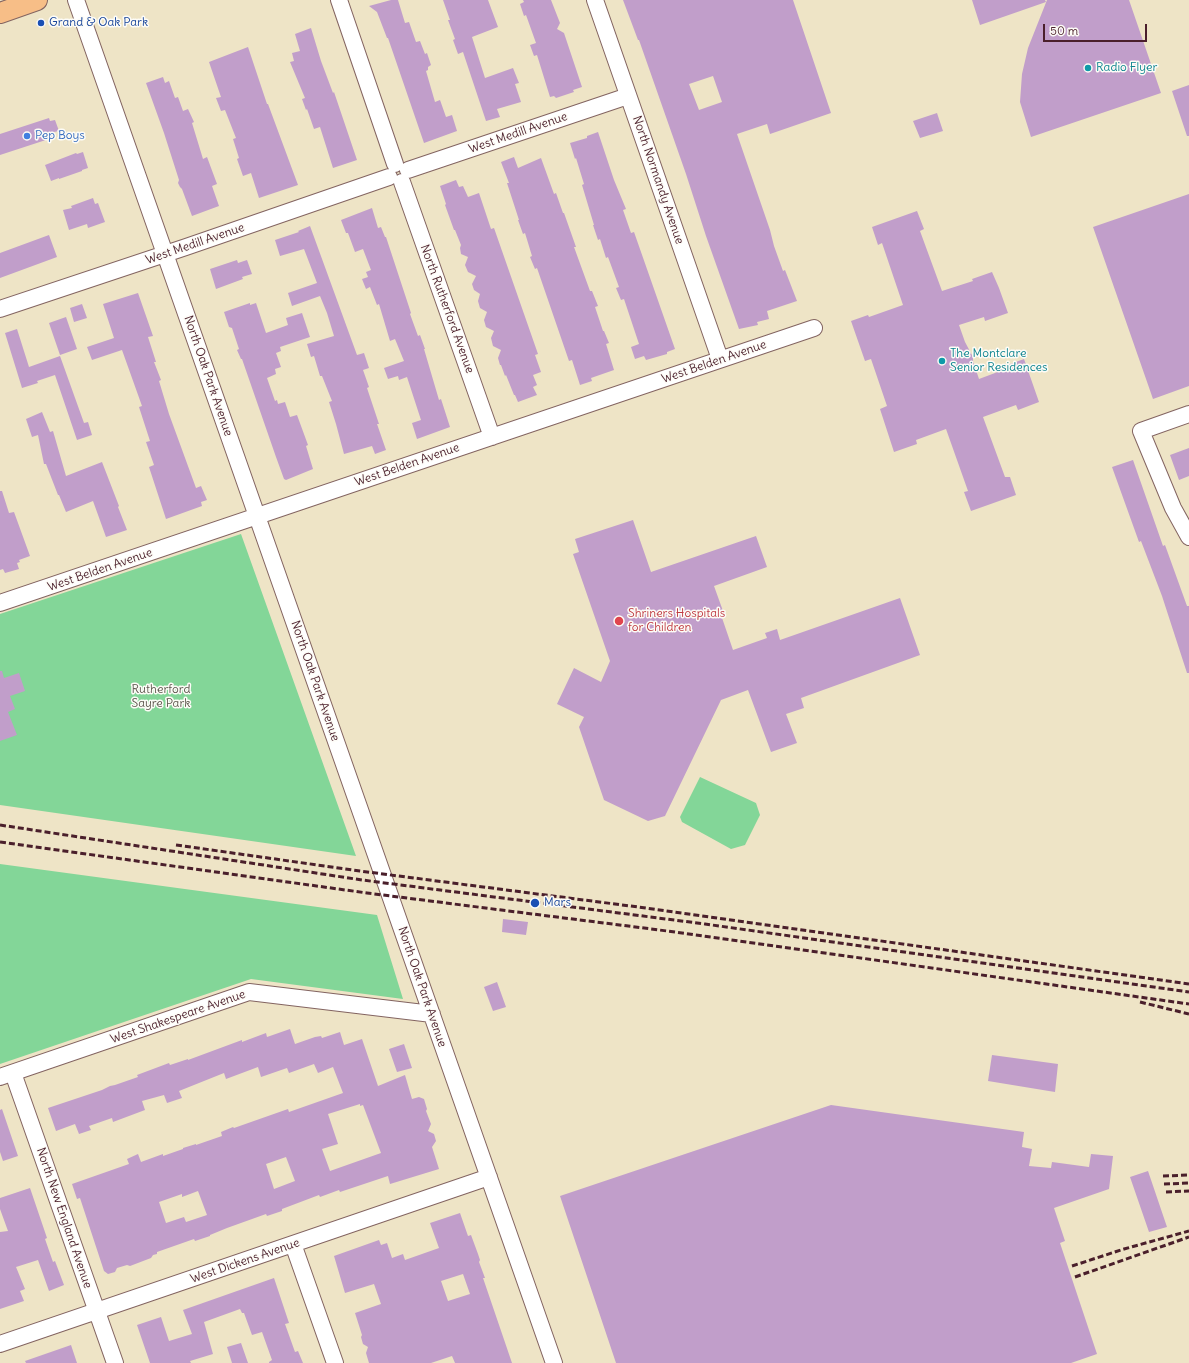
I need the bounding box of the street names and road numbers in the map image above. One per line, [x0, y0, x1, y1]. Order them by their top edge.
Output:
street label: West Medill Avenue [467, 109, 569, 157]
street label: North Normandy Avenue [629, 114, 687, 246]
street label: West Medill Avenue [144, 220, 246, 268]
street label: North Rutherford Avenue [417, 243, 477, 375]
street label: North Oak Park Avenue [181, 314, 235, 438]
street label: West Belden Avenue [660, 337, 768, 387]
street label: West Belden Avenue [353, 440, 461, 490]
street label: West Belden Avenue [46, 545, 154, 595]
street label: North Oak Park Avenue [288, 619, 342, 743]
street label: North Oak Park Avenue [395, 925, 449, 1049]
street label: West Shakespeare Avenue [109, 987, 247, 1047]
street label: North New England Avenue [33, 1146, 95, 1290]
street label: West Dickens Avenue [188, 1236, 302, 1286]

